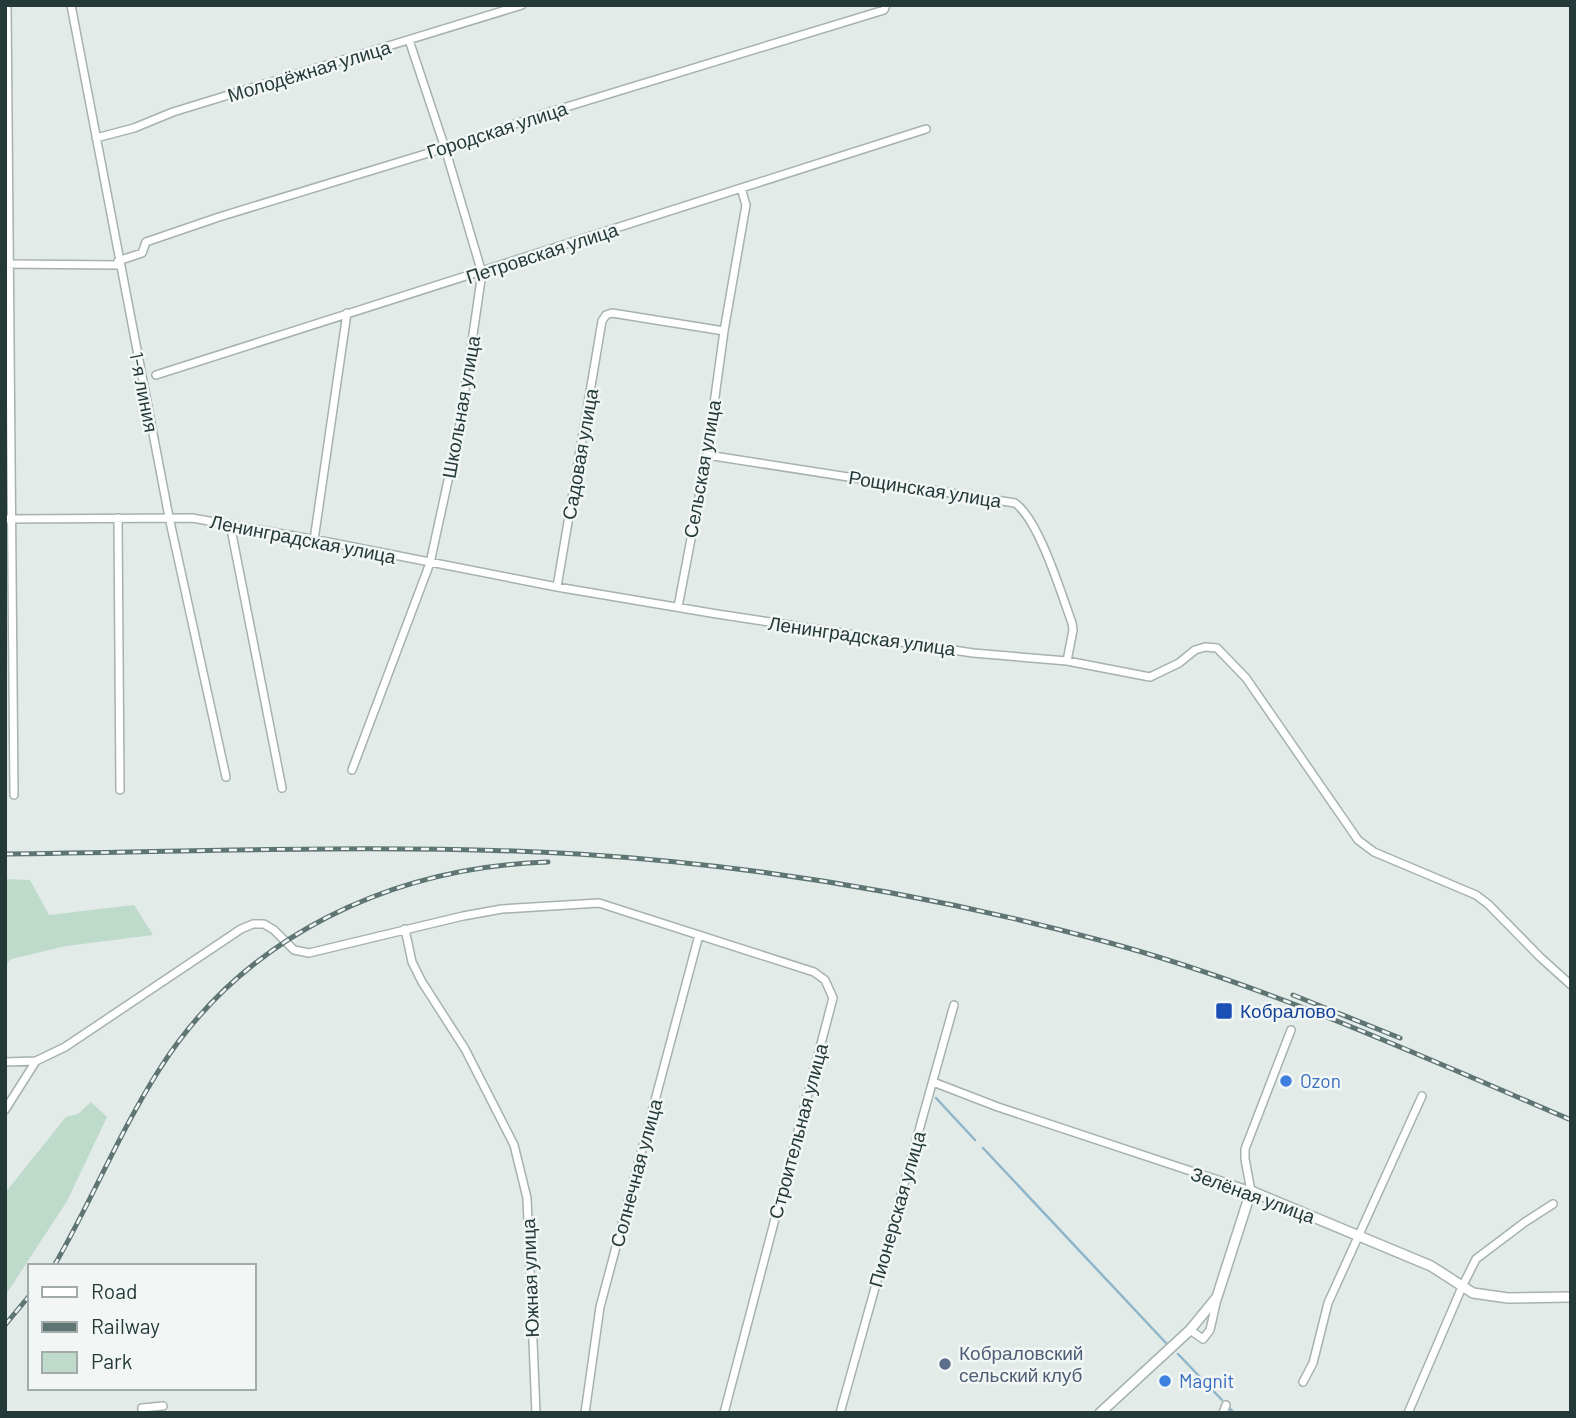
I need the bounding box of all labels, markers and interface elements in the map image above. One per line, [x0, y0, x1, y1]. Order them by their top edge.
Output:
street label: Молодёжная улица [224, 35, 394, 106]
street label: Городская улица [424, 96, 570, 163]
street label: Петровская улица [463, 217, 621, 288]
street label: Школьная улица [437, 333, 484, 480]
street label: 1-я линия [125, 350, 164, 434]
street label: Садовая улица [557, 386, 602, 521]
street label: Сельская улица [678, 398, 725, 540]
street label: Рощинская улица [847, 465, 1003, 512]
street label: Ленинградская улица [208, 509, 398, 568]
street label: Ленинградская улица [767, 611, 958, 660]
place label: Кобралово [1240, 999, 1336, 1022]
marker: Кобралово [1214, 1001, 1234, 1021]
street label: Строительная улица [763, 1040, 832, 1221]
place label: Ozon [1300, 1069, 1341, 1092]
marker: Ozon [1278, 1073, 1294, 1089]
street label: Солнечная улица [605, 1096, 666, 1250]
street label: Пионерская улица [863, 1128, 930, 1290]
street label: Зелёная улица [1188, 1161, 1319, 1228]
street label: Южная улица [516, 1218, 543, 1338]
legend [28, 1264, 256, 1390]
text: Road [91, 1278, 137, 1303]
text: Railway [91, 1313, 160, 1338]
place label: Кобраловский сельский клуб [959, 1341, 1083, 1386]
text: Park [91, 1348, 132, 1373]
marker: Кобраловский сельский клуб [937, 1356, 953, 1372]
place label: Magnit [1179, 1369, 1234, 1392]
marker: Magnit [1157, 1373, 1173, 1389]

